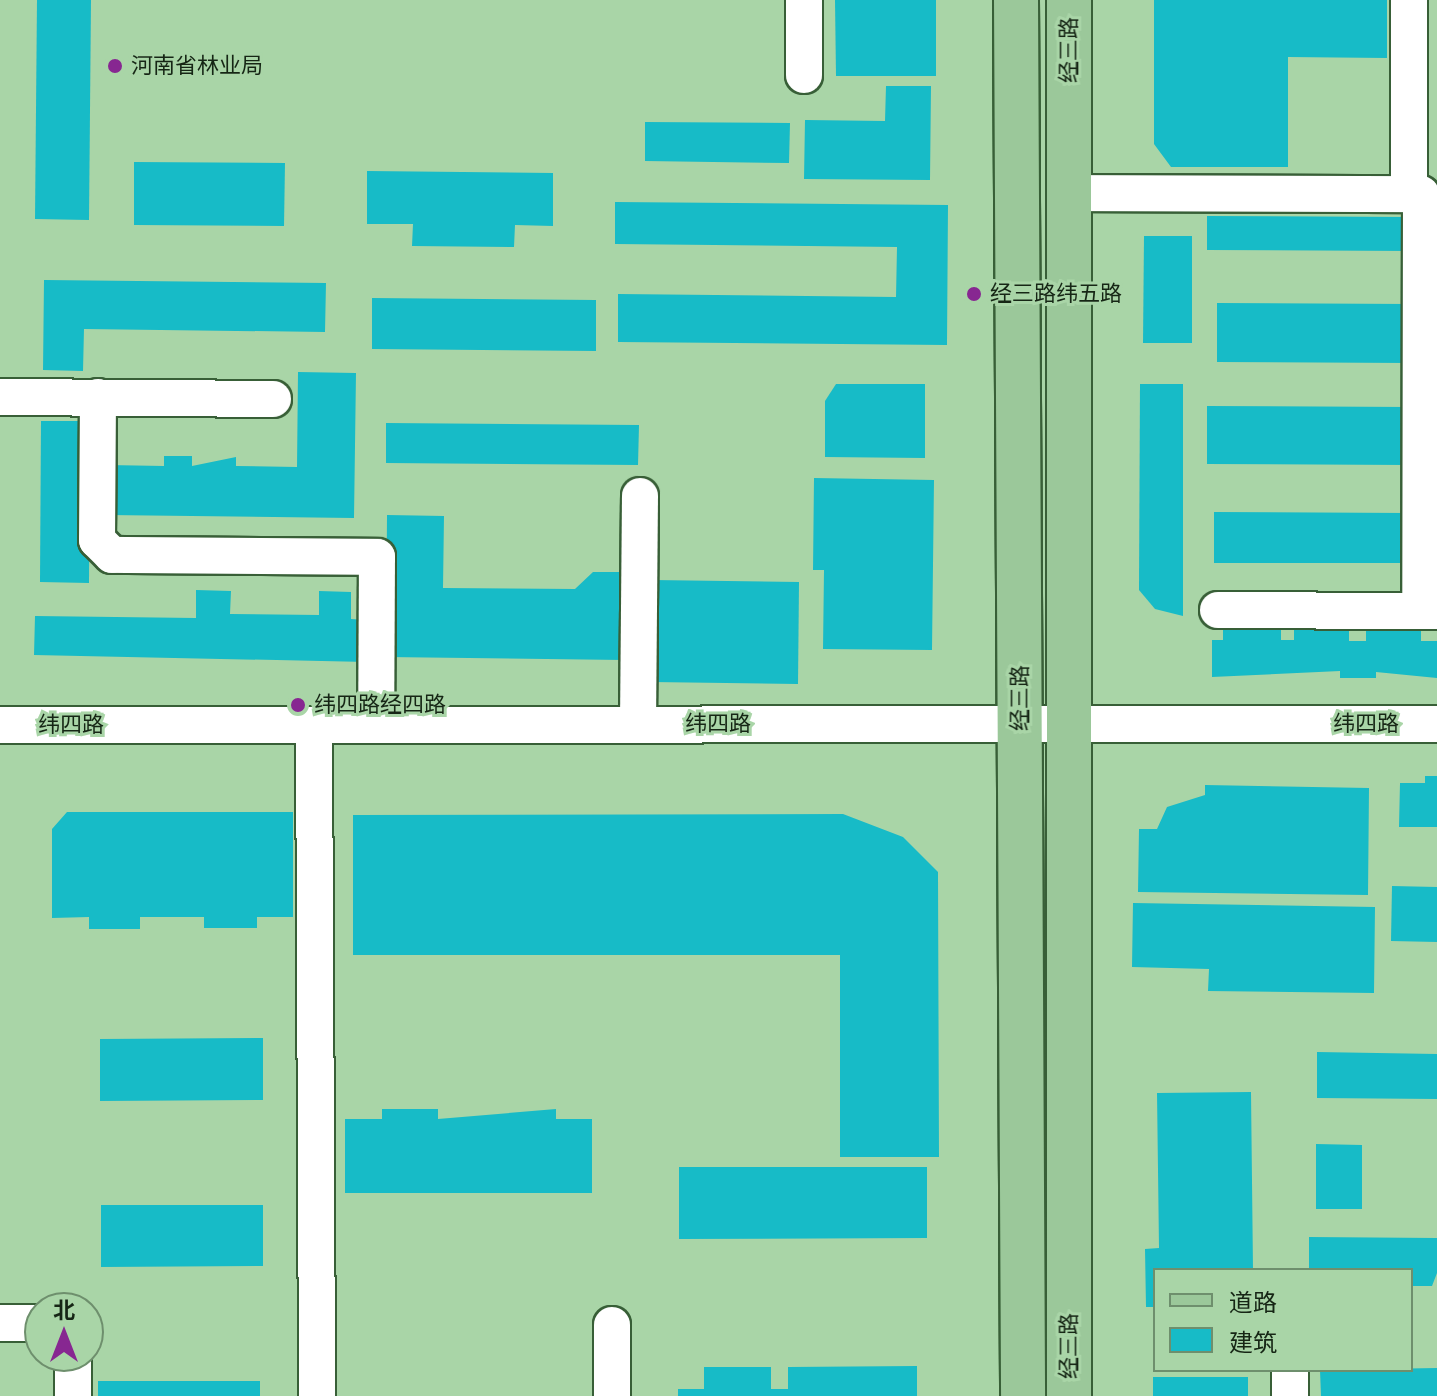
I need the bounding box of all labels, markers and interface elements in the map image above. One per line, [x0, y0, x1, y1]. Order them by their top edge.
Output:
street label: 经三路 [1056, 17, 1082, 83]
place label: 河南省林业局 [131, 53, 263, 79]
marker: 河南省林业局 [106, 57, 124, 75]
place label: 经三路纬五路 [990, 281, 1122, 307]
marker: 经三路纬五路 [965, 285, 983, 303]
street label: 经三路 [1007, 665, 1033, 731]
place label: 纬四路经四路 [314, 692, 446, 718]
marker: 纬四路经四路 [289, 696, 307, 714]
street label: 纬四路 [685, 711, 751, 737]
street label: 纬四路 [1333, 711, 1399, 737]
street label: 纬四路 [38, 712, 104, 738]
legend [1153, 1268, 1413, 1372]
text: 道路 [1229, 1287, 1277, 1318]
north arrow [24, 1292, 104, 1372]
text: 北 [53, 1296, 75, 1324]
street label: 经三路 [1056, 1313, 1082, 1379]
text: 建筑 [1229, 1327, 1277, 1358]

